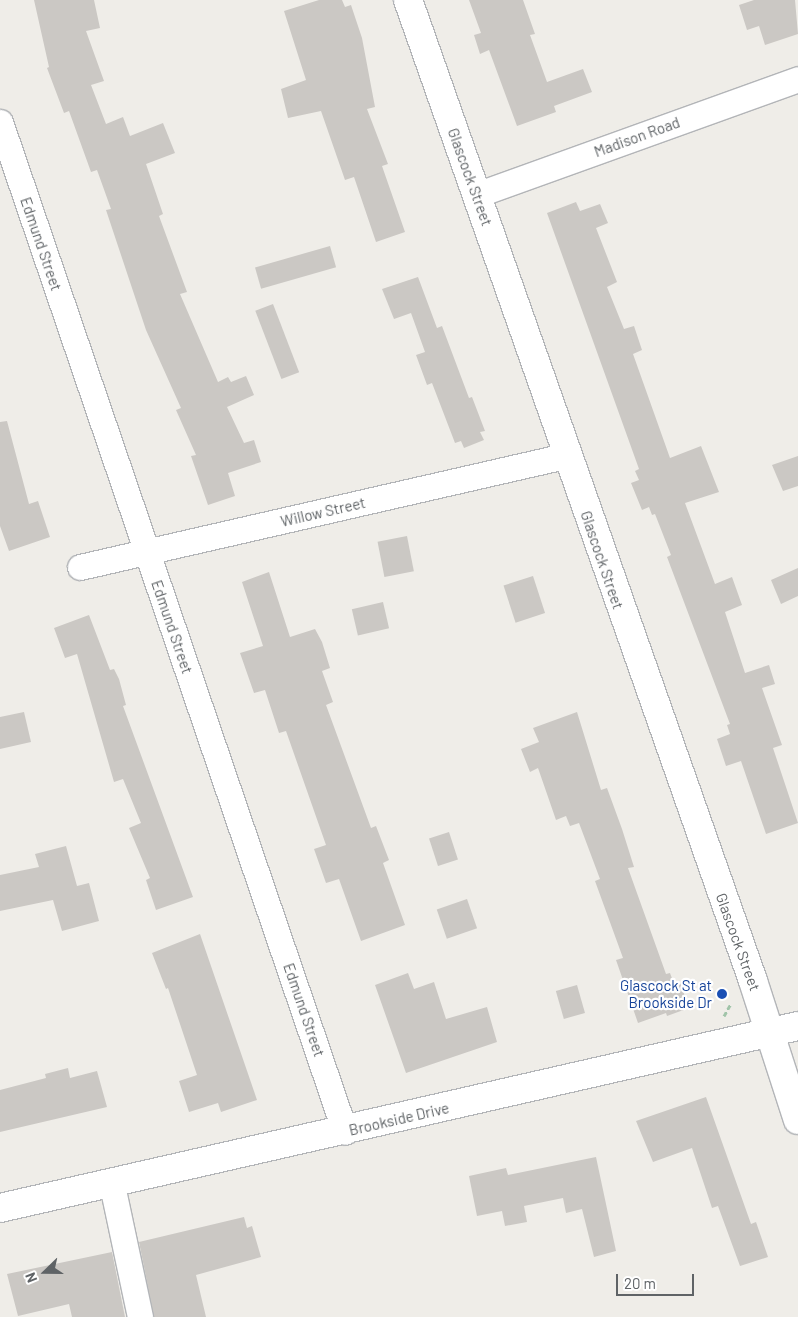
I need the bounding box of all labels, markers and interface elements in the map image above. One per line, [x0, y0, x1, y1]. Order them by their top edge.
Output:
street label: Madison Road [592, 113, 682, 161]
street label: Glascock Street [444, 126, 496, 228]
street label: Edmund Street [17, 195, 65, 293]
street label: Willow Street [279, 493, 367, 531]
street label: Glascock Street [577, 509, 627, 611]
street label: Edmund Street [148, 578, 196, 676]
street label: Glascock Street [712, 891, 764, 993]
street label: Edmund Street [280, 961, 328, 1059]
place label: Glascock St at Brookside Dr [620, 976, 712, 1011]
marker: Glascock St at Brookside Dr [716, 988, 728, 1000]
street label: Brookside Drive [347, 1099, 451, 1139]
north arrow [20, 1247, 70, 1297]
scale bar [618, 1264, 696, 1296]
text: N [21, 1270, 40, 1285]
text: 20 m [624, 1274, 656, 1292]

